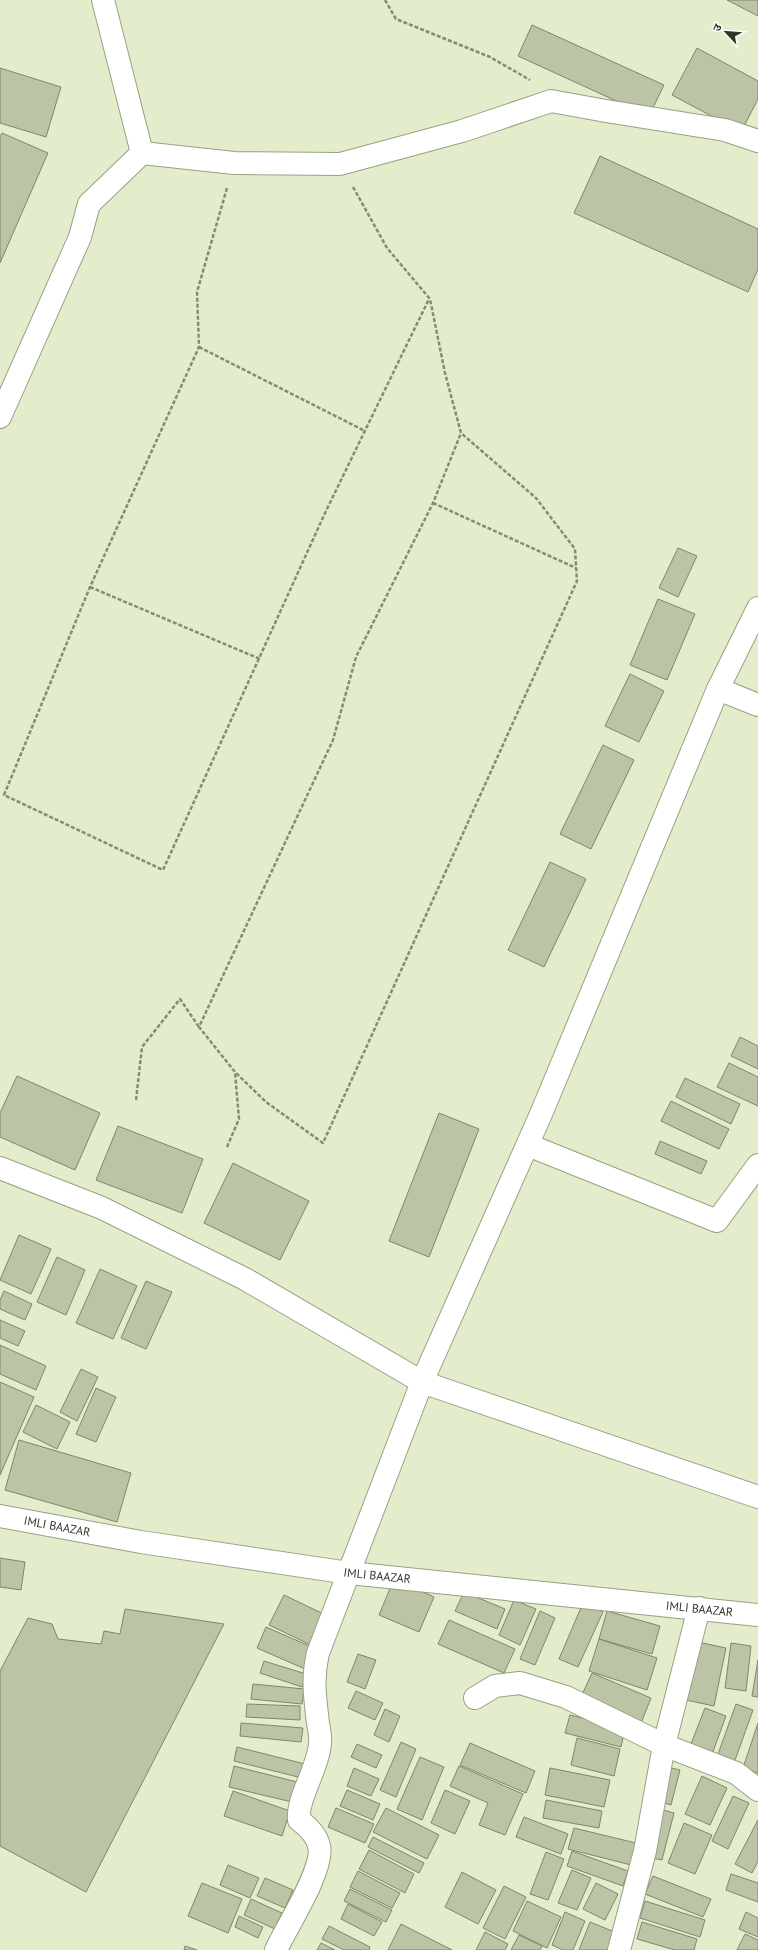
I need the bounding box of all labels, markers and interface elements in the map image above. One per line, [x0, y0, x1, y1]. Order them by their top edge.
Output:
north arrow [706, 12, 746, 52]
text: उ [709, 21, 725, 34]
street label: IMLI BAAZAR [23, 1513, 92, 1540]
street label: IMLI BAAZAR [343, 1564, 411, 1586]
street label: IMLI BAAZAR [665, 1598, 734, 1619]

